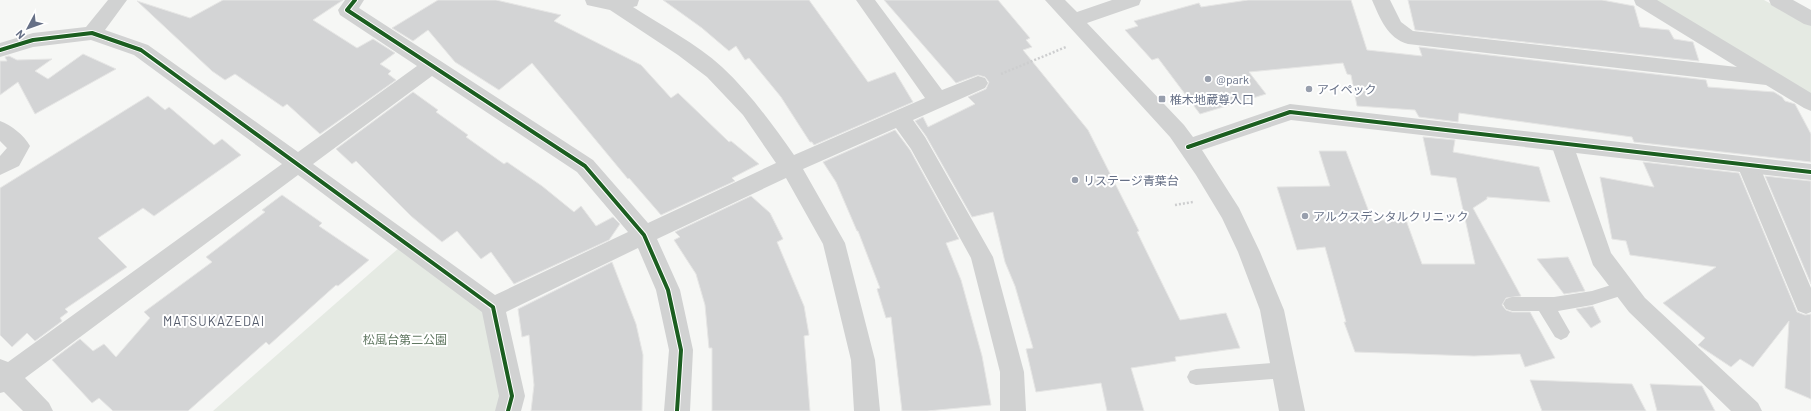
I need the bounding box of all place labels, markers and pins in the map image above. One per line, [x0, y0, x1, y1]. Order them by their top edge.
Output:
place label: @park [1216, 72, 1249, 86]
marker: @park [1203, 74, 1213, 84]
place label: アイペック [1317, 82, 1376, 96]
marker: アイペック [1304, 84, 1314, 94]
place label: 椎木地蔵尊入口 [1170, 92, 1254, 106]
marker: 椎木地蔵尊入口 [1157, 94, 1167, 104]
place label: リステージ青葉台 [1083, 173, 1179, 187]
marker: リステージ青葉台 [1070, 175, 1080, 185]
place label: アルクスデンタルクリニック [1313, 209, 1469, 223]
marker: アルクスデンタルクリニック [1300, 211, 1310, 221]

